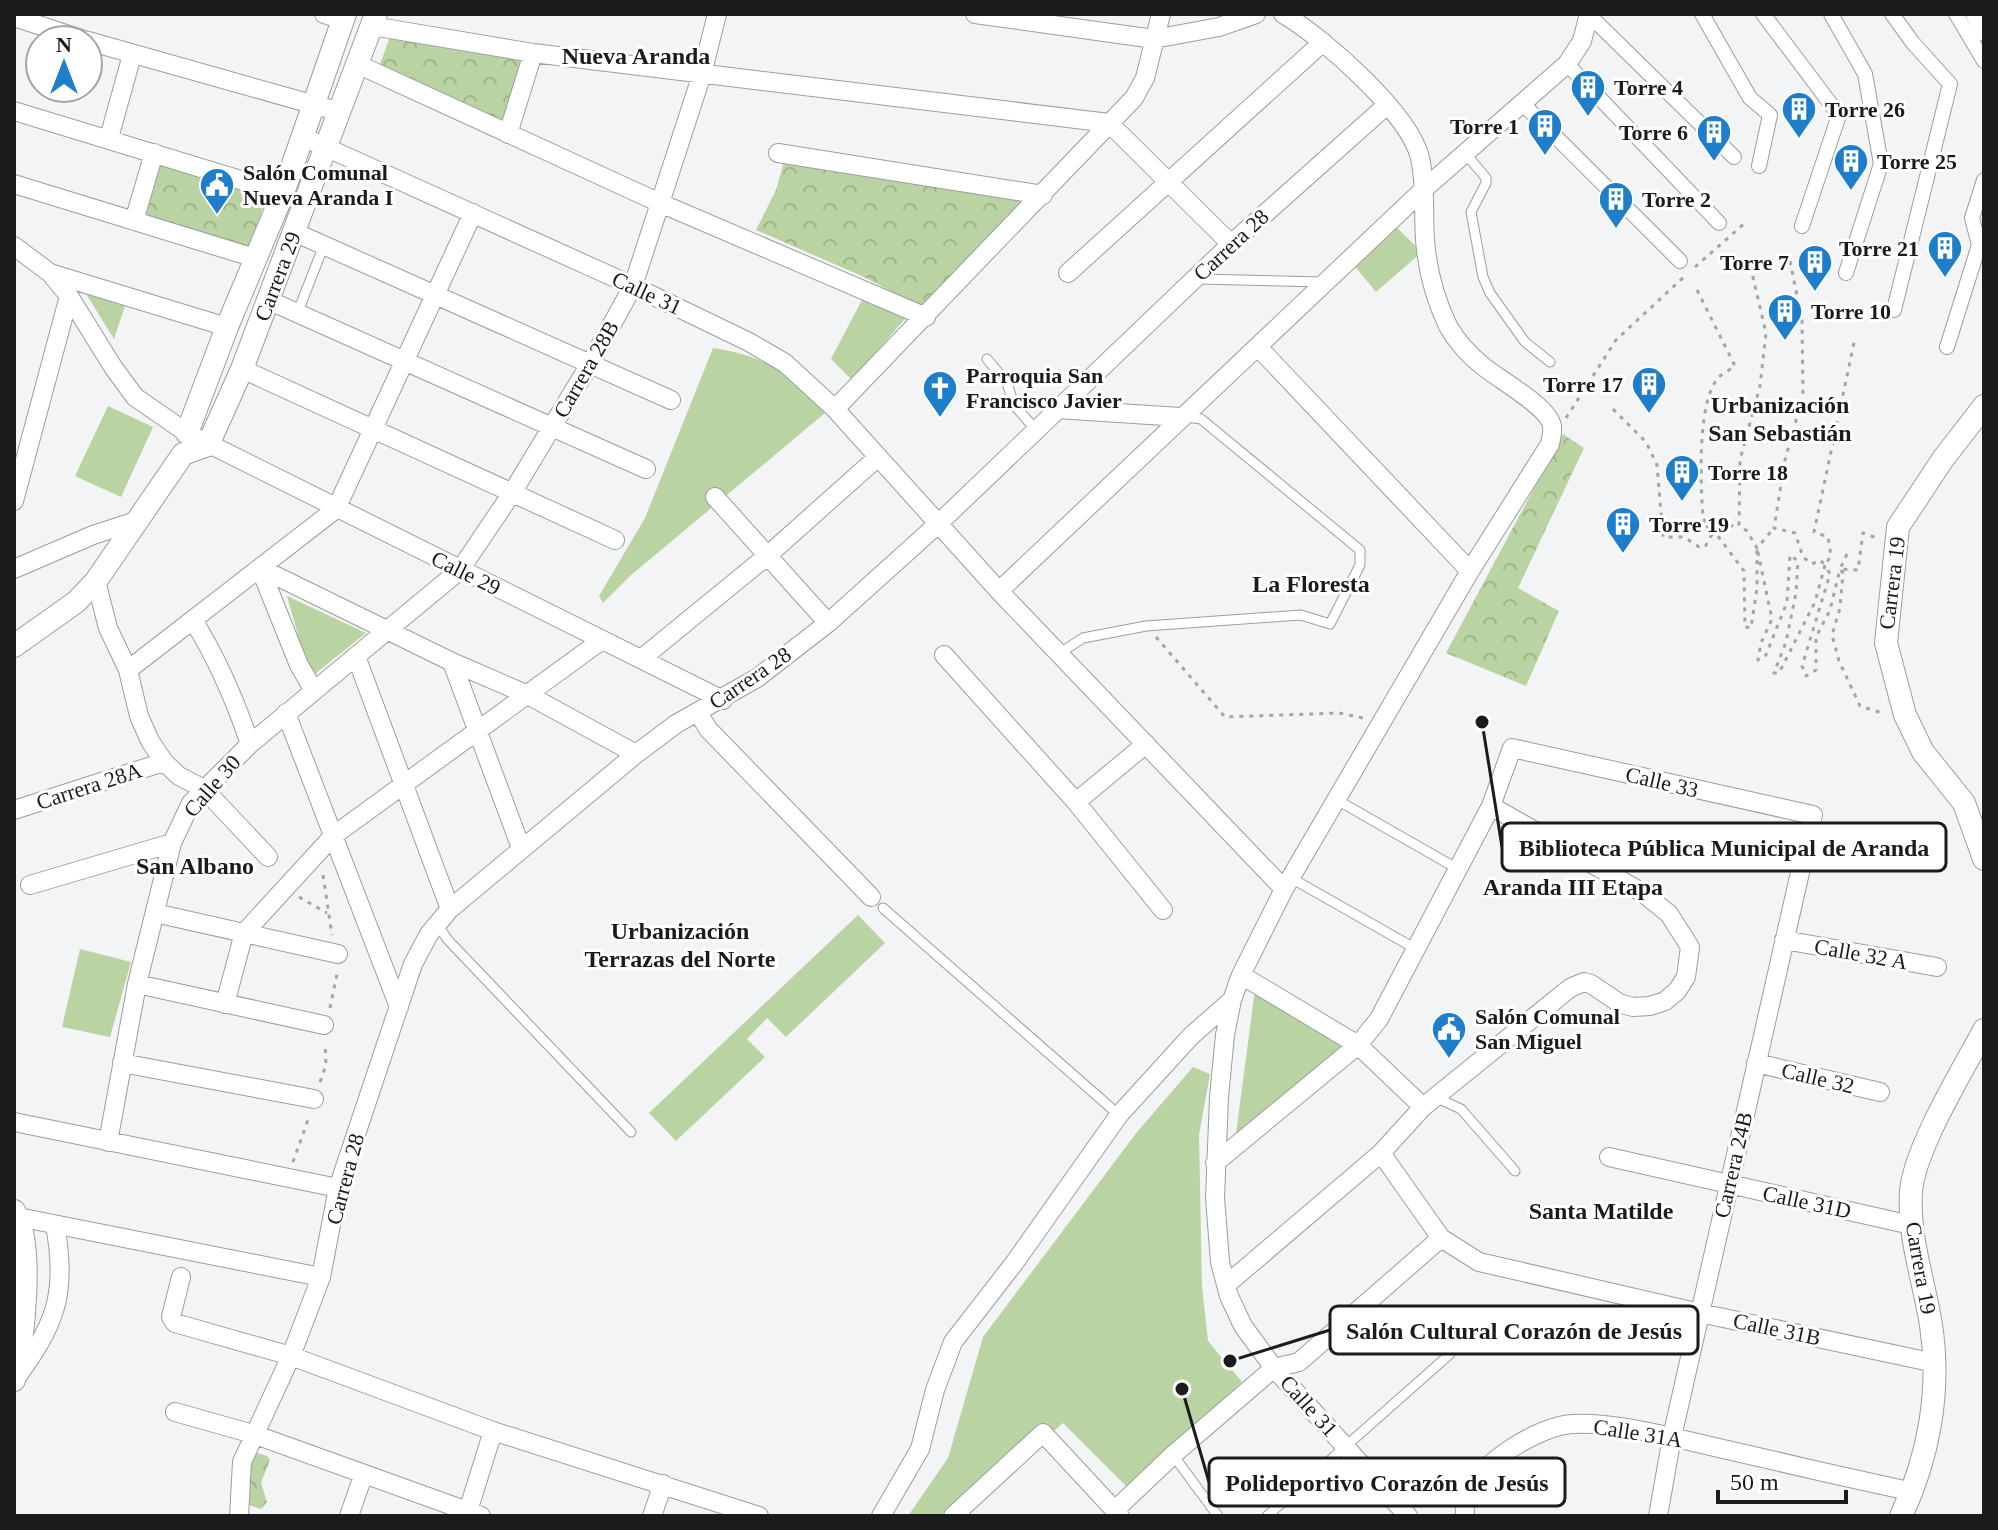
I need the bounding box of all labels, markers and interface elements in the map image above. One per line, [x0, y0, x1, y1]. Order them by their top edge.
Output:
north arrow [24, 24, 104, 104]
text: N [56, 32, 72, 57]
district label: Nueva Aranda [562, 43, 710, 69]
building icon: Torre 4 [1569, 68, 1607, 118]
place label: Torre 4 [1614, 75, 1683, 100]
building icon: Torre 26 [1780, 90, 1818, 140]
place label: Torre 26 [1825, 97, 1905, 122]
building icon: Torre 1 [1526, 107, 1564, 157]
building icon: Torre 6 [1695, 113, 1733, 163]
place label: Torre 1 [1450, 114, 1519, 139]
place label: Torre 6 [1619, 120, 1688, 145]
building icon: Torre 25 [1832, 142, 1870, 192]
place label: Torre 25 [1877, 149, 1957, 174]
place label: Salón Comunal Nueva Aranda I [243, 160, 393, 210]
public building icon: Salón Comunal Nueva Aranda I [198, 166, 236, 216]
building icon: Torre 2 [1597, 180, 1635, 230]
place label: Torre 2 [1642, 187, 1711, 212]
street label: Carrera 28 [1188, 204, 1274, 286]
street label: Carrera 29 [249, 228, 305, 324]
building icon: Torre 21 [1926, 229, 1964, 279]
place label: Torre 21 [1839, 236, 1919, 261]
building icon: Torre 7 [1796, 243, 1834, 293]
place label: Torre 7 [1720, 250, 1789, 275]
street label: Calle 31 [608, 266, 686, 320]
building icon: Torre 10 [1766, 292, 1804, 342]
place label: Torre 10 [1811, 299, 1891, 324]
street label: Carrera 28B [548, 316, 624, 422]
place label: Parroquia San Francisco Javier [966, 363, 1122, 413]
building icon: Torre 17 [1630, 365, 1668, 415]
church icon: Parroquia San Francisco Javier [921, 369, 959, 419]
place label: Torre 17 [1543, 372, 1623, 397]
district label: Urbanización San Sebastián [1708, 392, 1852, 446]
building icon: Torre 18 [1663, 453, 1701, 503]
place label: Torre 18 [1708, 460, 1788, 485]
building icon: Torre 19 [1604, 505, 1642, 555]
place label: Torre 19 [1649, 512, 1729, 537]
street label: Carrera 19 [1874, 535, 1910, 631]
street label: Calle 29 [427, 546, 505, 600]
district label: La Floresta [1252, 571, 1370, 597]
street label: Carrera 28 [704, 642, 796, 714]
street label: Calle 30 [178, 750, 246, 822]
street label: Carrera 28A [33, 757, 145, 815]
street label: Calle 33 [1623, 762, 1701, 802]
callout: Biblioteca Pública Municipal de Aranda [1502, 823, 1946, 871]
text: Biblioteca Pública Municipal de Aranda [1519, 835, 1929, 861]
district label: San Albano [136, 853, 254, 879]
district label: Aranda III Etapa [1483, 874, 1663, 900]
district label: Urbanización Terrazas del Norte [584, 918, 776, 972]
street label: Calle 32 A [1812, 934, 1910, 974]
place label: Salón Comunal San Miguel [1475, 1004, 1620, 1054]
public building icon: Salón Comunal San Miguel [1430, 1010, 1468, 1060]
street label: Calle 32 [1779, 1058, 1857, 1098]
street label: Carrera 24B [1709, 1110, 1757, 1220]
street label: Carrera 28 [321, 1131, 369, 1227]
street label: Calle 31D [1760, 1180, 1854, 1224]
district label: Santa Matilde [1529, 1198, 1674, 1224]
street label: Carrera 19 [1901, 1220, 1941, 1316]
callout: Salón Cultural Corazón de Jesús [1330, 1306, 1698, 1354]
street label: Calle 31B [1731, 1308, 1823, 1350]
text: Salón Cultural Corazón de Jesús [1346, 1318, 1682, 1344]
street label: Calle 31 [1275, 1370, 1343, 1442]
street label: Calle 31A [1592, 1414, 1684, 1452]
scale bar [1718, 1454, 1846, 1504]
callout: Polideportivo Corazón de Jesús [1209, 1458, 1565, 1506]
text: 50 m [1730, 1469, 1779, 1495]
text: Polideportivo Corazón de Jesús [1225, 1470, 1549, 1496]

